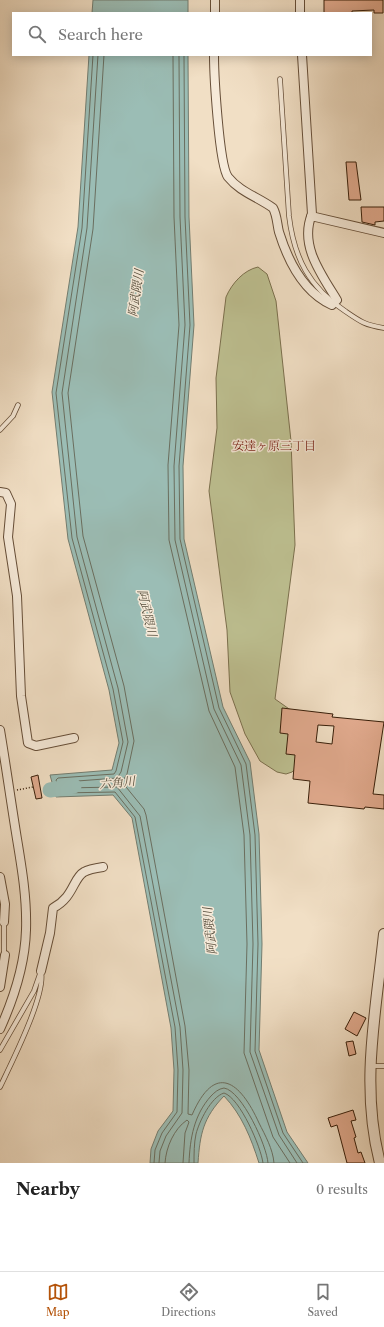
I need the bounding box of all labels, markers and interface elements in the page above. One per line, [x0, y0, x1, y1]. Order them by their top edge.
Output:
search box [12, 12, 372, 56]
icon: search [26, 23, 48, 45]
text: Search here [58, 25, 143, 44]
water label: 阿武隈川 [125, 266, 147, 318]
district label: 安達ヶ原三丁目 [232, 438, 316, 453]
water label: 阿武隈川 [135, 588, 161, 640]
water label: 六角川 [98, 773, 138, 792]
water label: 阿武隈川 [199, 904, 219, 956]
text: Nearby [16, 1179, 80, 1199]
text: 0 results [316, 1181, 368, 1197]
tab: Map [46, 1281, 70, 1319]
tab: Directions [161, 1281, 216, 1319]
tab: Saved [308, 1281, 338, 1319]

